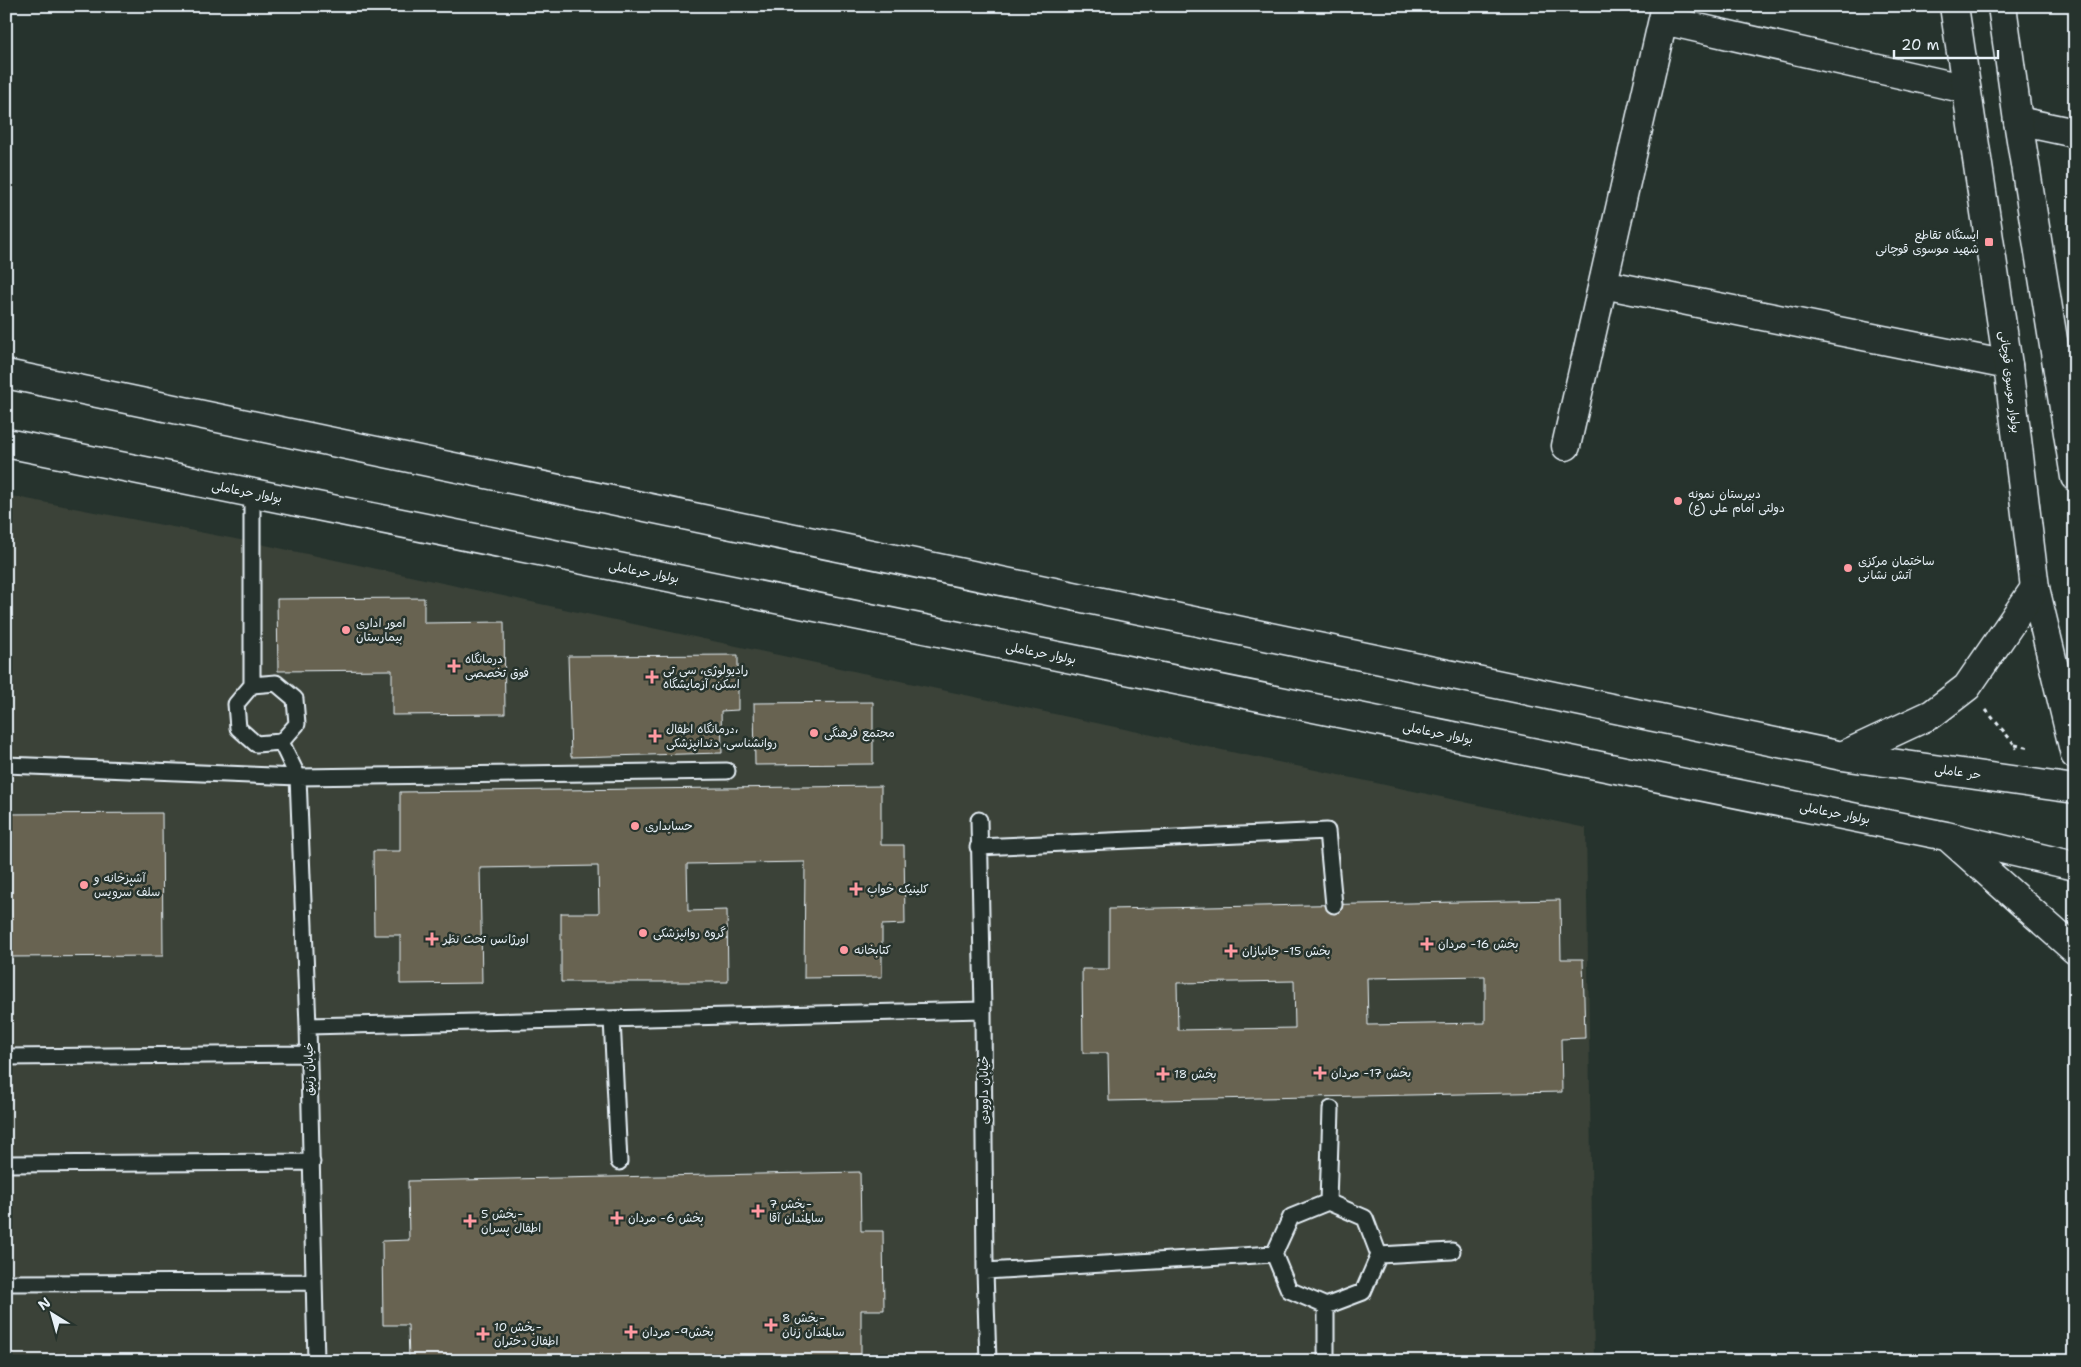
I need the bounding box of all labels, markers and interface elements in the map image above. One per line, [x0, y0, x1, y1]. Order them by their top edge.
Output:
scale bar [1894, 28, 1997, 60]
text: 20 m [1901, 35, 1940, 55]
place label: ایستگاه تقاطع شهید موسوی قوچانی [1875, 227, 1979, 257]
marker: ایستگاه تقاطع شهید موسوی قوچانی [1983, 236, 1995, 248]
street label: بولوار موسوی قوچانی [1996, 330, 2024, 434]
street label: بولوار حرعاملی [211, 477, 283, 507]
place label: دبیرستان نمونه دولتی امام علی (ع) [1688, 486, 1785, 517]
marker: دبیرستان نمونه دولتی امام علی (ع) [1672, 495, 1684, 507]
place label: ساختمان مرکزی آتش نشانی [1858, 553, 1934, 583]
street label: بولوار حرعاملی [608, 557, 680, 587]
marker: ساختمان مرکزی آتش نشانی [1842, 562, 1854, 574]
place label: امور اداری بیمارستان [356, 615, 406, 645]
marker: امور اداری بیمارستان [340, 624, 352, 636]
street label: بولوار حرعاملی [1005, 638, 1077, 668]
place label: درمانگاه فوق تخصصی [465, 651, 529, 681]
marker: درمانگاه فوق تخصصی [447, 659, 461, 673]
place label: رادیولوژی، سی تی اسکن، آزمایشگاه [663, 662, 748, 692]
marker: رادیولوژی، سی تی اسکن، آزمایشگاه [645, 670, 659, 684]
street label: بولوار حرعاملی [1402, 718, 1474, 748]
place label: درمانگاه اطفال، روانشناسی، دندانپزشکی [666, 721, 777, 751]
place label: مجتمع فرهنگی [824, 725, 895, 742]
marker: مجتمع فرهنگی [808, 727, 820, 739]
marker: درمانگاه اطفال، روانشناسی، دندانپزشکی [648, 729, 662, 743]
street label: حر عاملی [1934, 761, 1982, 783]
street label: بولوار حرعاملی [1799, 798, 1871, 828]
place label: حسابداری [645, 818, 693, 834]
marker: حسابداری [629, 820, 641, 832]
place label: آشپزخانه و سلف سرویس [93, 870, 160, 900]
marker: آشپزخانه و سلف سرویس [78, 879, 90, 891]
place label: کلینیک خواب [867, 881, 929, 897]
marker: کلینیک خواب [849, 882, 863, 896]
place label: گروه روانپزشکی [653, 925, 726, 941]
marker: گروه روانپزشکی [637, 927, 649, 939]
place label: اورژانس تحت نظر [442, 931, 529, 947]
marker: اورژانس تحت نظر [425, 932, 439, 946]
place label: بخش 16- مردان [1438, 936, 1518, 952]
marker: بخش 16- مردان [1420, 937, 1434, 951]
place label: کتابخانه [854, 942, 891, 958]
place label: بخش 15- جانبازان [1242, 943, 1331, 959]
marker: کتابخانه [838, 944, 850, 956]
marker: بخش 15- جانبازان [1224, 944, 1238, 958]
street label: خیابان زنبق [301, 1042, 317, 1096]
street label: خیابان داوودی [976, 1056, 992, 1124]
place label: بخش 17- مردان [1331, 1065, 1411, 1081]
place label: بخش 18 [1174, 1066, 1217, 1082]
marker: بخش 17- مردان [1313, 1066, 1327, 1080]
marker: بخش 18 [1156, 1067, 1170, 1081]
place label: بخش 7- سالمندان آقا [769, 1196, 824, 1226]
marker: بخش 7- سالمندان آقا [751, 1204, 765, 1218]
place label: بخش 5- اطفال پسران [481, 1206, 541, 1236]
place label: بخش 6- مردان [628, 1210, 704, 1226]
marker: بخش 6- مردان [610, 1211, 624, 1225]
marker: بخش 5- اطفال پسران [463, 1214, 477, 1228]
north arrow [28, 1290, 78, 1340]
text: N [34, 1293, 54, 1314]
place label: بخش 8- سالمندان زنان [782, 1310, 844, 1340]
marker: بخش 8- سالمندان زنان [764, 1318, 778, 1332]
place label: بخش 10- اطفال دختران [494, 1319, 558, 1349]
place label: بخش9- مردان [642, 1324, 714, 1340]
marker: بخش9- مردان [624, 1325, 638, 1339]
marker: بخش 10- اطفال دختران [476, 1327, 490, 1341]

